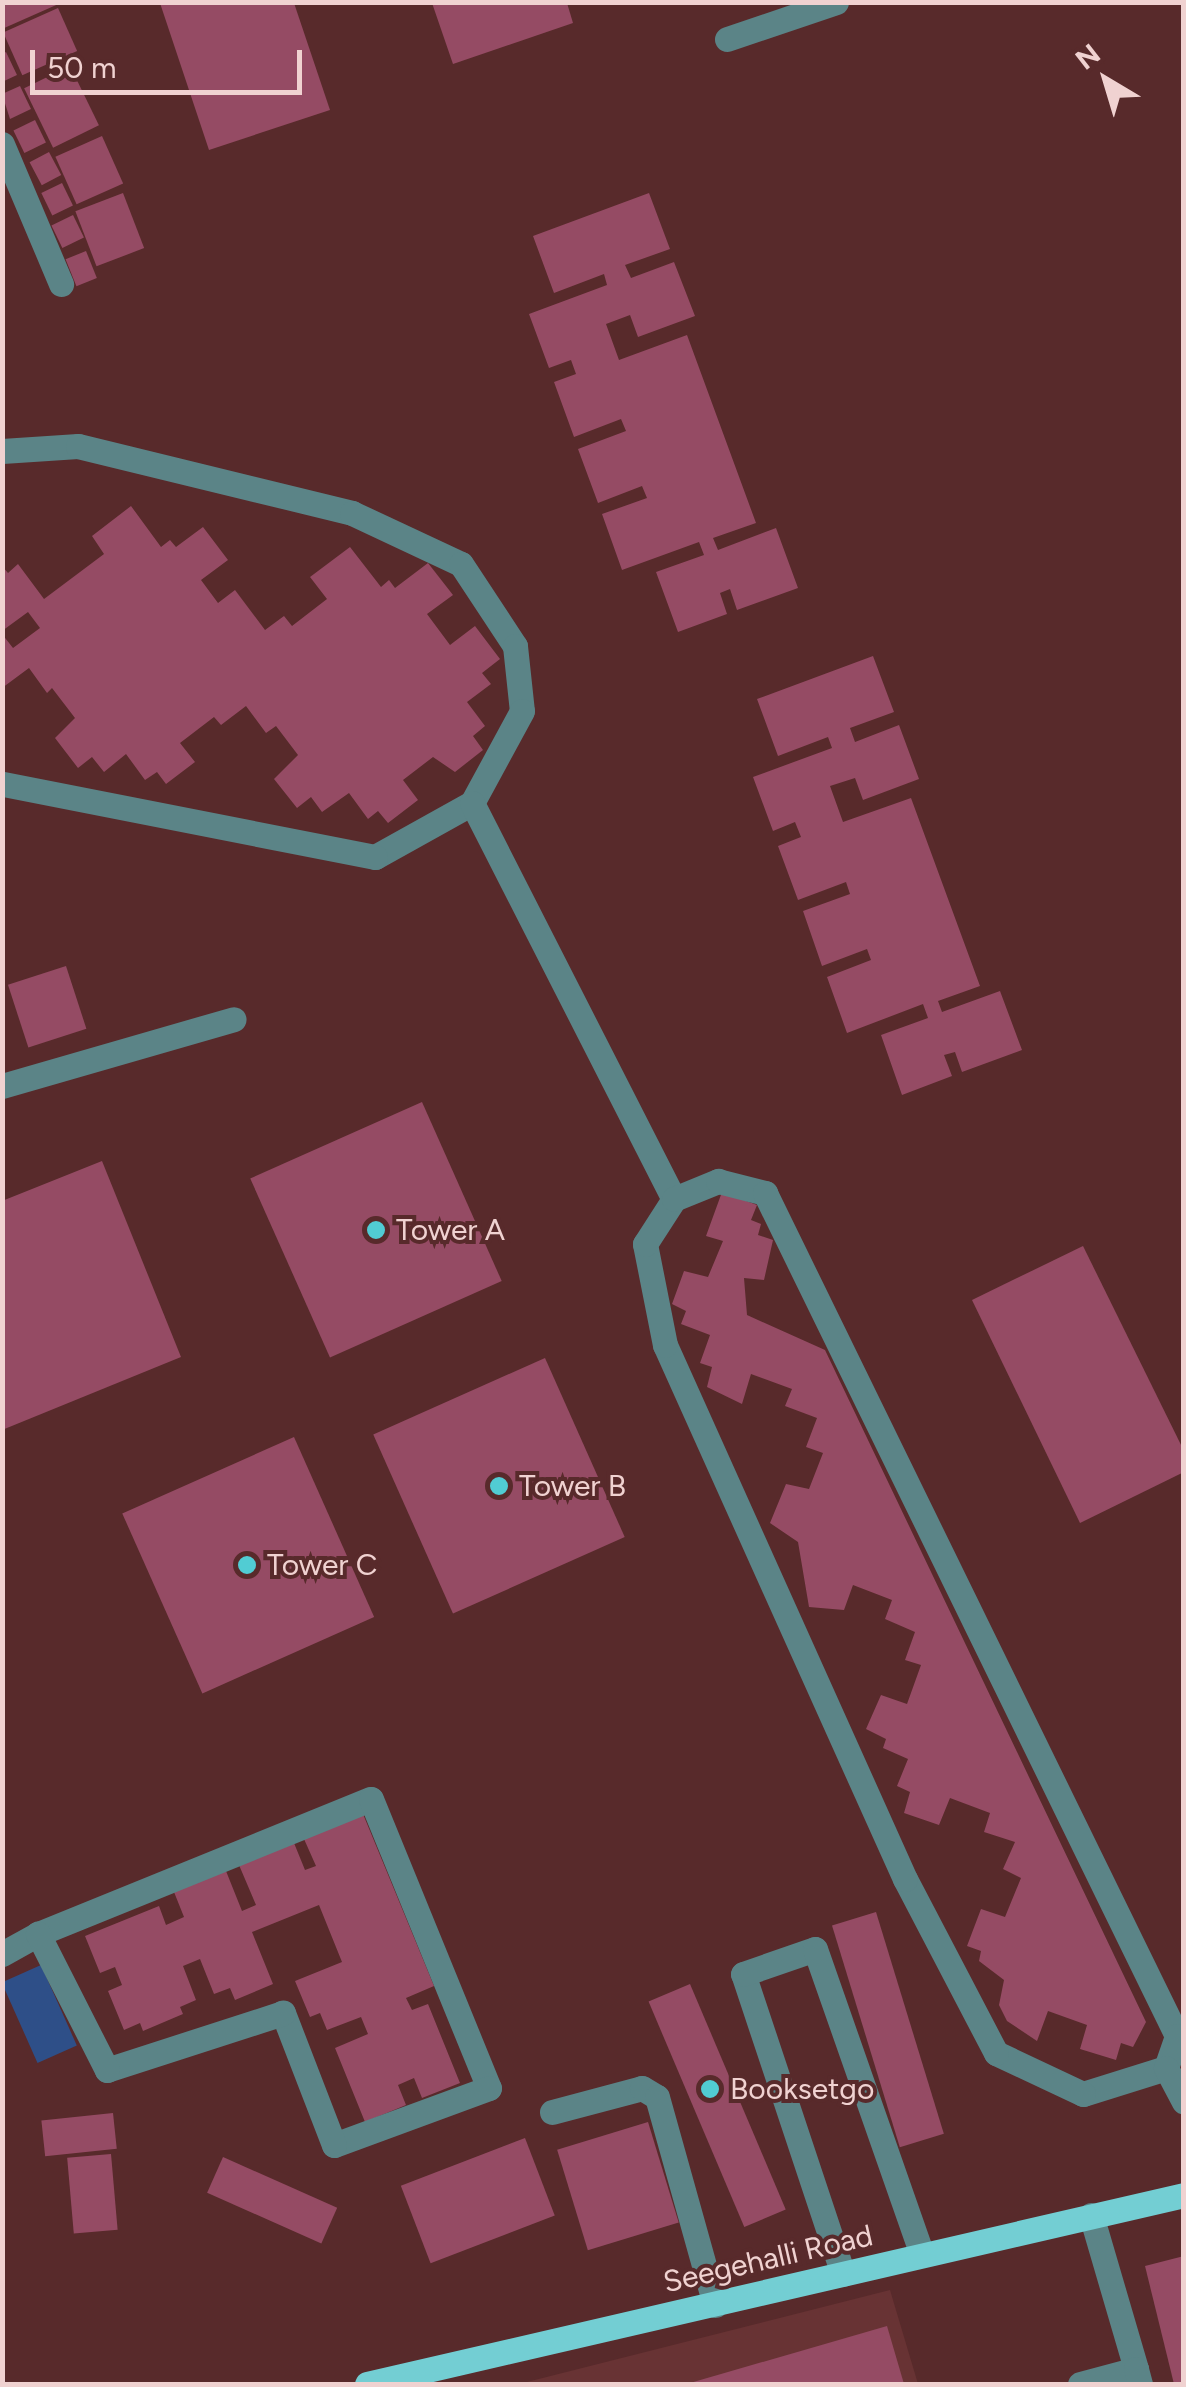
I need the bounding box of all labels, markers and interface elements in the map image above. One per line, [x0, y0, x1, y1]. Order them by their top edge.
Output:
scale bar [35, 30, 308, 92]
north arrow [1056, 30, 1156, 130]
text: N [1069, 36, 1107, 76]
text: 50 m [47, 49, 116, 86]
place label: Tower A [396, 1212, 505, 1248]
marker: Tower A [365, 1219, 387, 1241]
place label: Tower B [519, 1468, 626, 1504]
marker: Tower B [488, 1475, 510, 1497]
place label: Tower C [267, 1547, 377, 1583]
marker: Tower C [236, 1554, 258, 1576]
place label: Booksetgo [730, 2071, 874, 2107]
marker: Booksetgo [699, 2078, 721, 2100]
street label: Seegehalli Road [660, 2217, 876, 2301]

